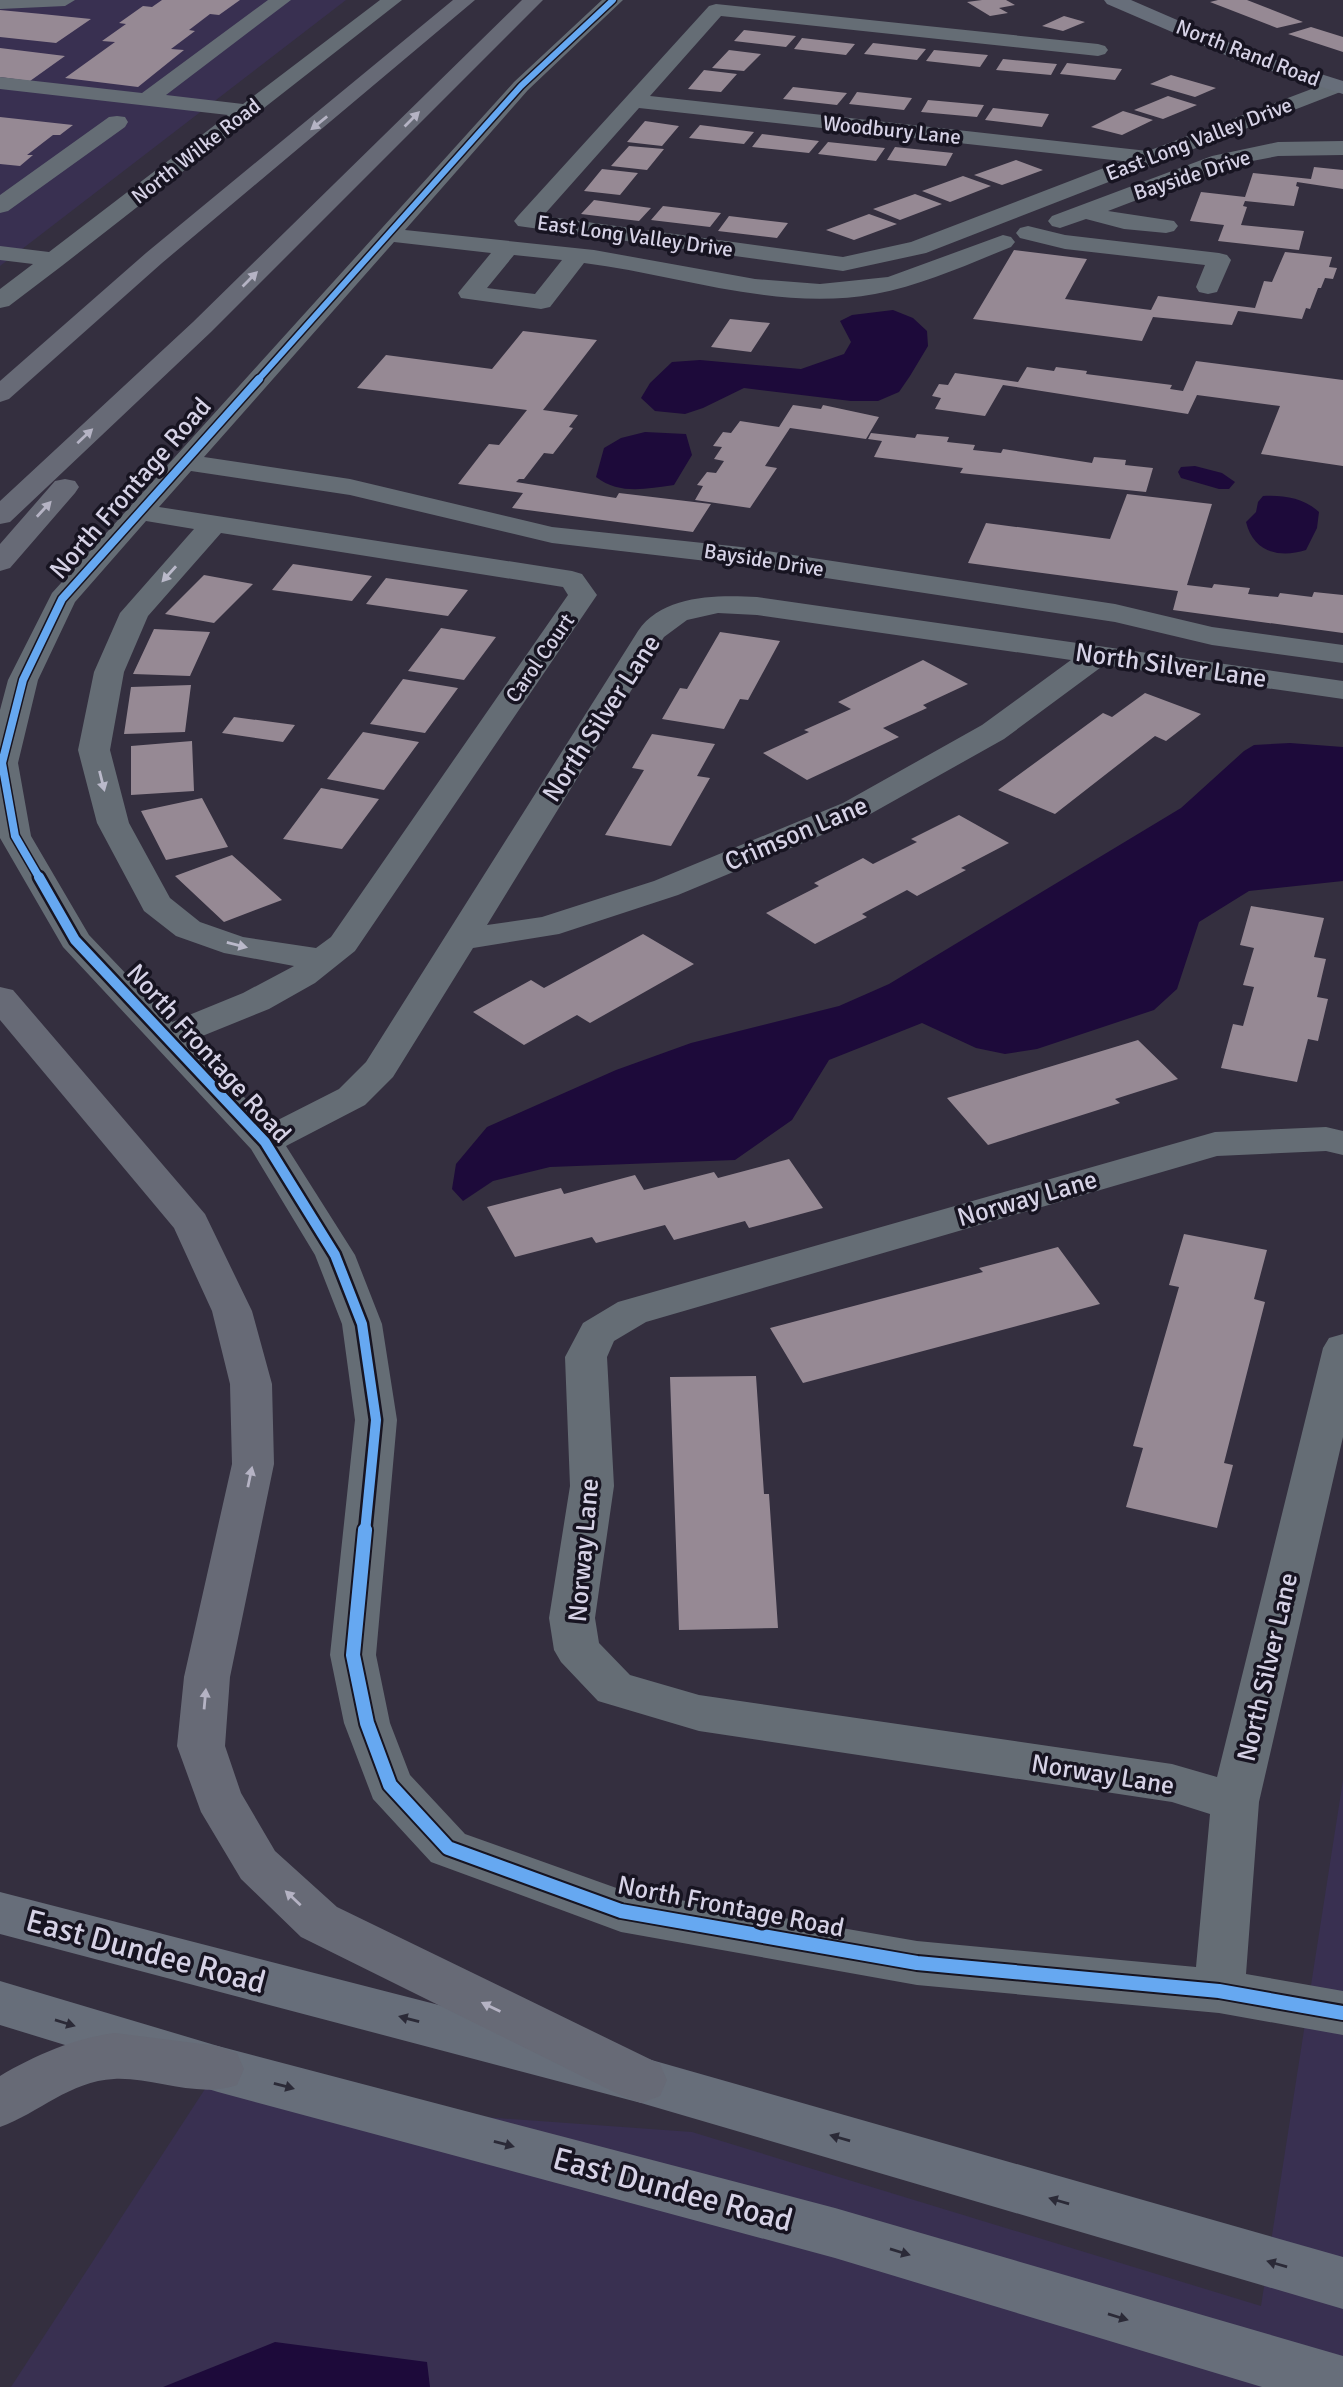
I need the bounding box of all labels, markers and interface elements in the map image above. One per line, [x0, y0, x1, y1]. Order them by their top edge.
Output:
street label: North Rand Road [1172, 14, 1324, 92]
street label: East Long Valley Drive [1102, 91, 1296, 187]
street label: North Wilke Road [126, 93, 266, 209]
street label: Woodbury Lane [822, 110, 962, 150]
one-way arrow [404, 111, 420, 127]
one-way arrow [311, 115, 329, 130]
street label: Bayside Drive [1130, 144, 1254, 206]
street label: East Long Valley Drive [535, 209, 735, 263]
one-way arrow [242, 271, 258, 287]
street label: North Frontage Road [43, 391, 218, 586]
one-way arrow [77, 428, 94, 444]
one-way arrow [35, 501, 51, 518]
street label: Bayside Drive [702, 538, 826, 582]
one-way arrow [162, 565, 178, 582]
street label: Carol Court [500, 608, 580, 708]
street label: North Silver Lane [536, 629, 668, 808]
street label: North Silver Lane [1073, 637, 1268, 695]
one-way arrow [97, 770, 108, 792]
street label: Crimson Lane [720, 789, 873, 878]
one-way arrow [226, 940, 248, 951]
street label: North Frontage Road [119, 957, 297, 1150]
street label: Norway Lane [954, 1164, 1101, 1234]
one-way arrow [245, 1466, 256, 1488]
street label: Norway Lane [562, 1477, 606, 1623]
street label: North Silver Lane [1231, 1570, 1305, 1765]
one-way arrow [200, 1688, 211, 1710]
street label: Norway Lane [1029, 1748, 1177, 1802]
street label: North Frontage Road [615, 1869, 847, 1945]
one-way arrow [285, 1890, 302, 1906]
street label: East Dundee Road [22, 1901, 270, 2002]
one-way arrow [481, 2001, 501, 2013]
one-way arrow [398, 2013, 419, 2023]
one-way arrow [55, 2018, 76, 2028]
one-way arrow [273, 2081, 295, 2092]
one-way arrow [830, 2132, 851, 2142]
one-way arrow [493, 2139, 515, 2150]
street label: East Dundee Road [549, 2139, 797, 2240]
one-way arrow [1048, 2195, 1069, 2205]
one-way arrow [890, 2247, 911, 2257]
one-way arrow [1266, 2258, 1288, 2269]
one-way arrow [1108, 2312, 1129, 2322]

